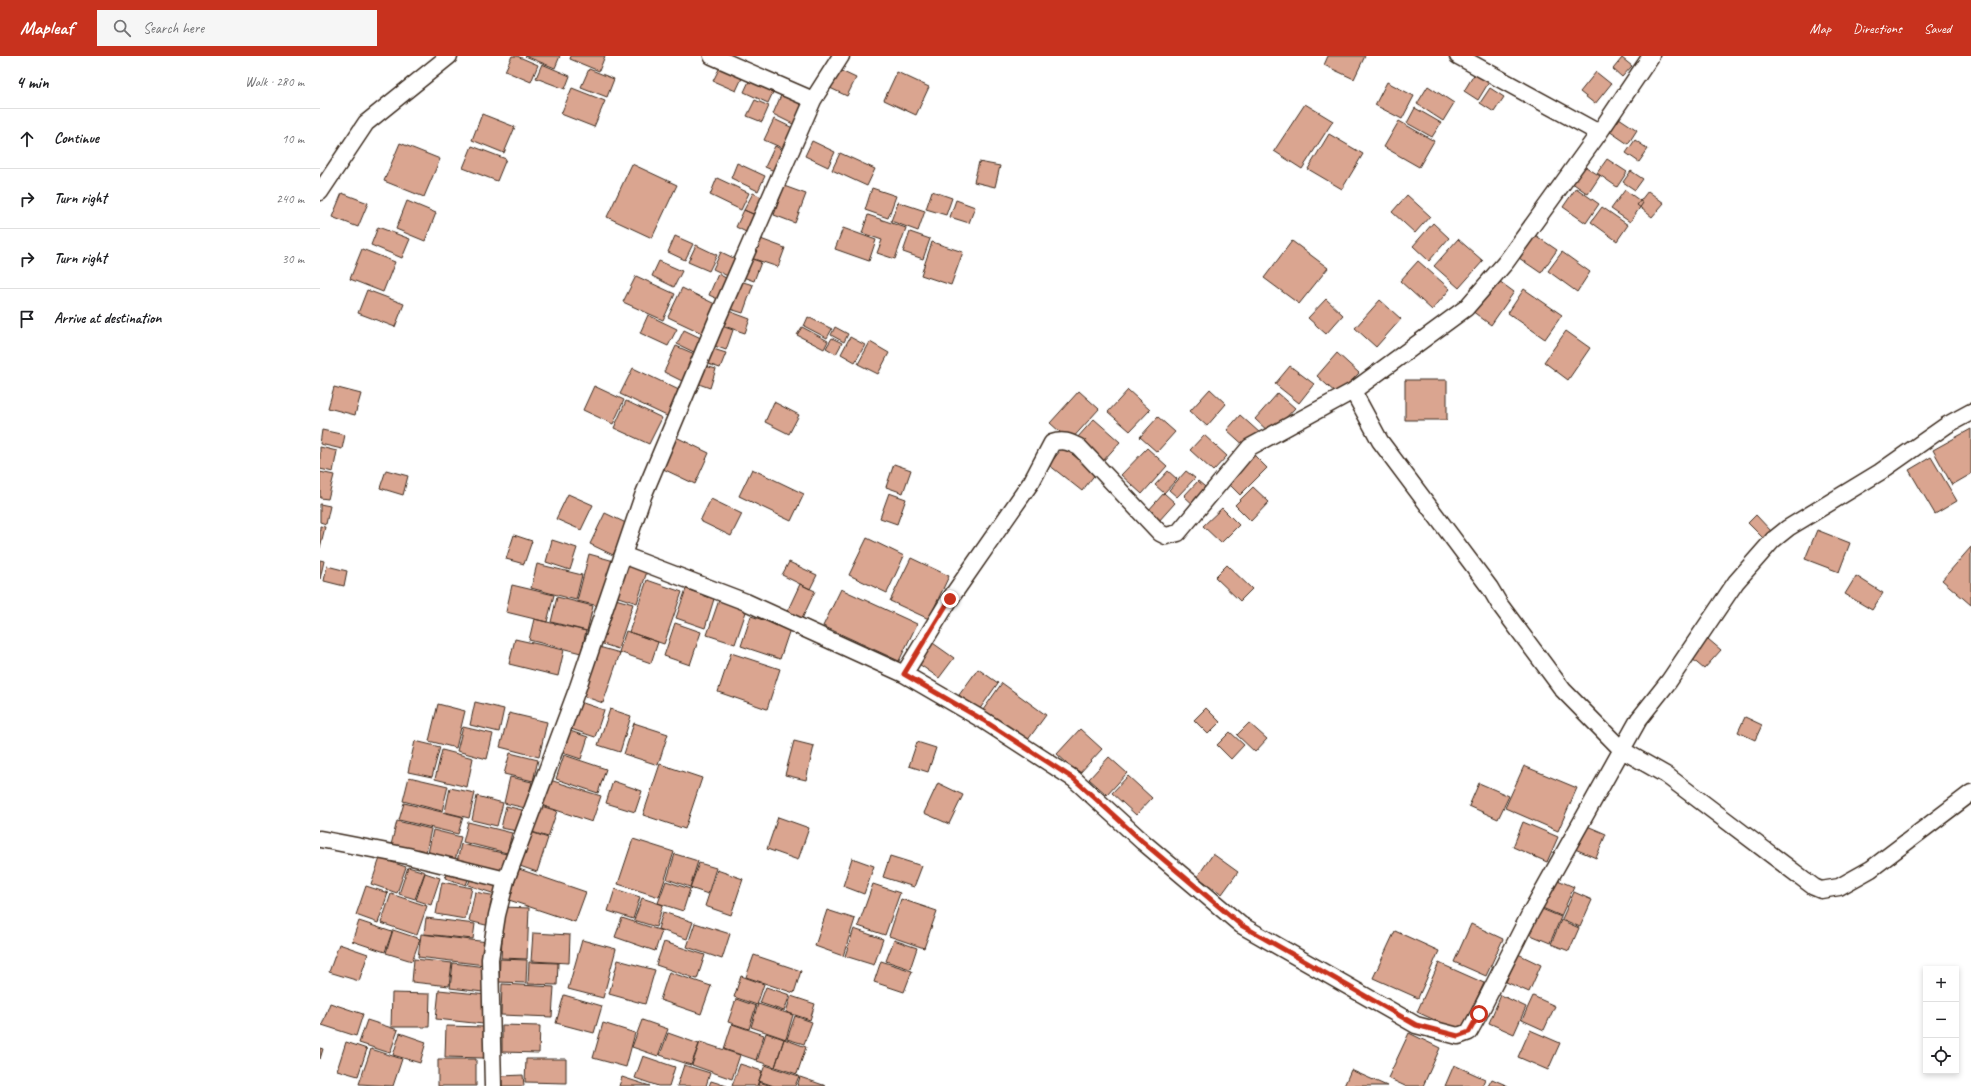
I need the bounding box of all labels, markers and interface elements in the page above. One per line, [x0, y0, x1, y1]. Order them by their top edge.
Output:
search box [97, 10, 377, 46]
text: Mapleaf [20, 16, 73, 40]
icon: search [111, 17, 133, 39]
text: Search here [143, 19, 204, 38]
text: Map [1810, 20, 1831, 37]
text: Directions [1853, 20, 1902, 37]
text: Saved [1924, 20, 1951, 37]
text: 4 min [16, 72, 49, 93]
text: Walk · 280 m [245, 74, 304, 90]
icon: ahead [16, 128, 38, 150]
text: Continue [54, 129, 99, 148]
text: 10 m [282, 131, 304, 147]
icon: right [16, 188, 38, 210]
text: Turn right [54, 189, 107, 208]
text: 240 m [276, 191, 304, 207]
icon: right [16, 248, 38, 270]
text: Turn right [54, 249, 107, 268]
text: 30 m [282, 251, 304, 267]
icon: arrive [16, 308, 38, 330]
text: Arrive at destination [54, 309, 161, 328]
route end [941, 590, 959, 608]
map controls [1923, 966, 1959, 1074]
button: + [1923, 966, 1959, 1002]
button: − [1923, 1002, 1959, 1038]
route start [1470, 1005, 1488, 1023]
button: locate [1923, 1038, 1959, 1074]

